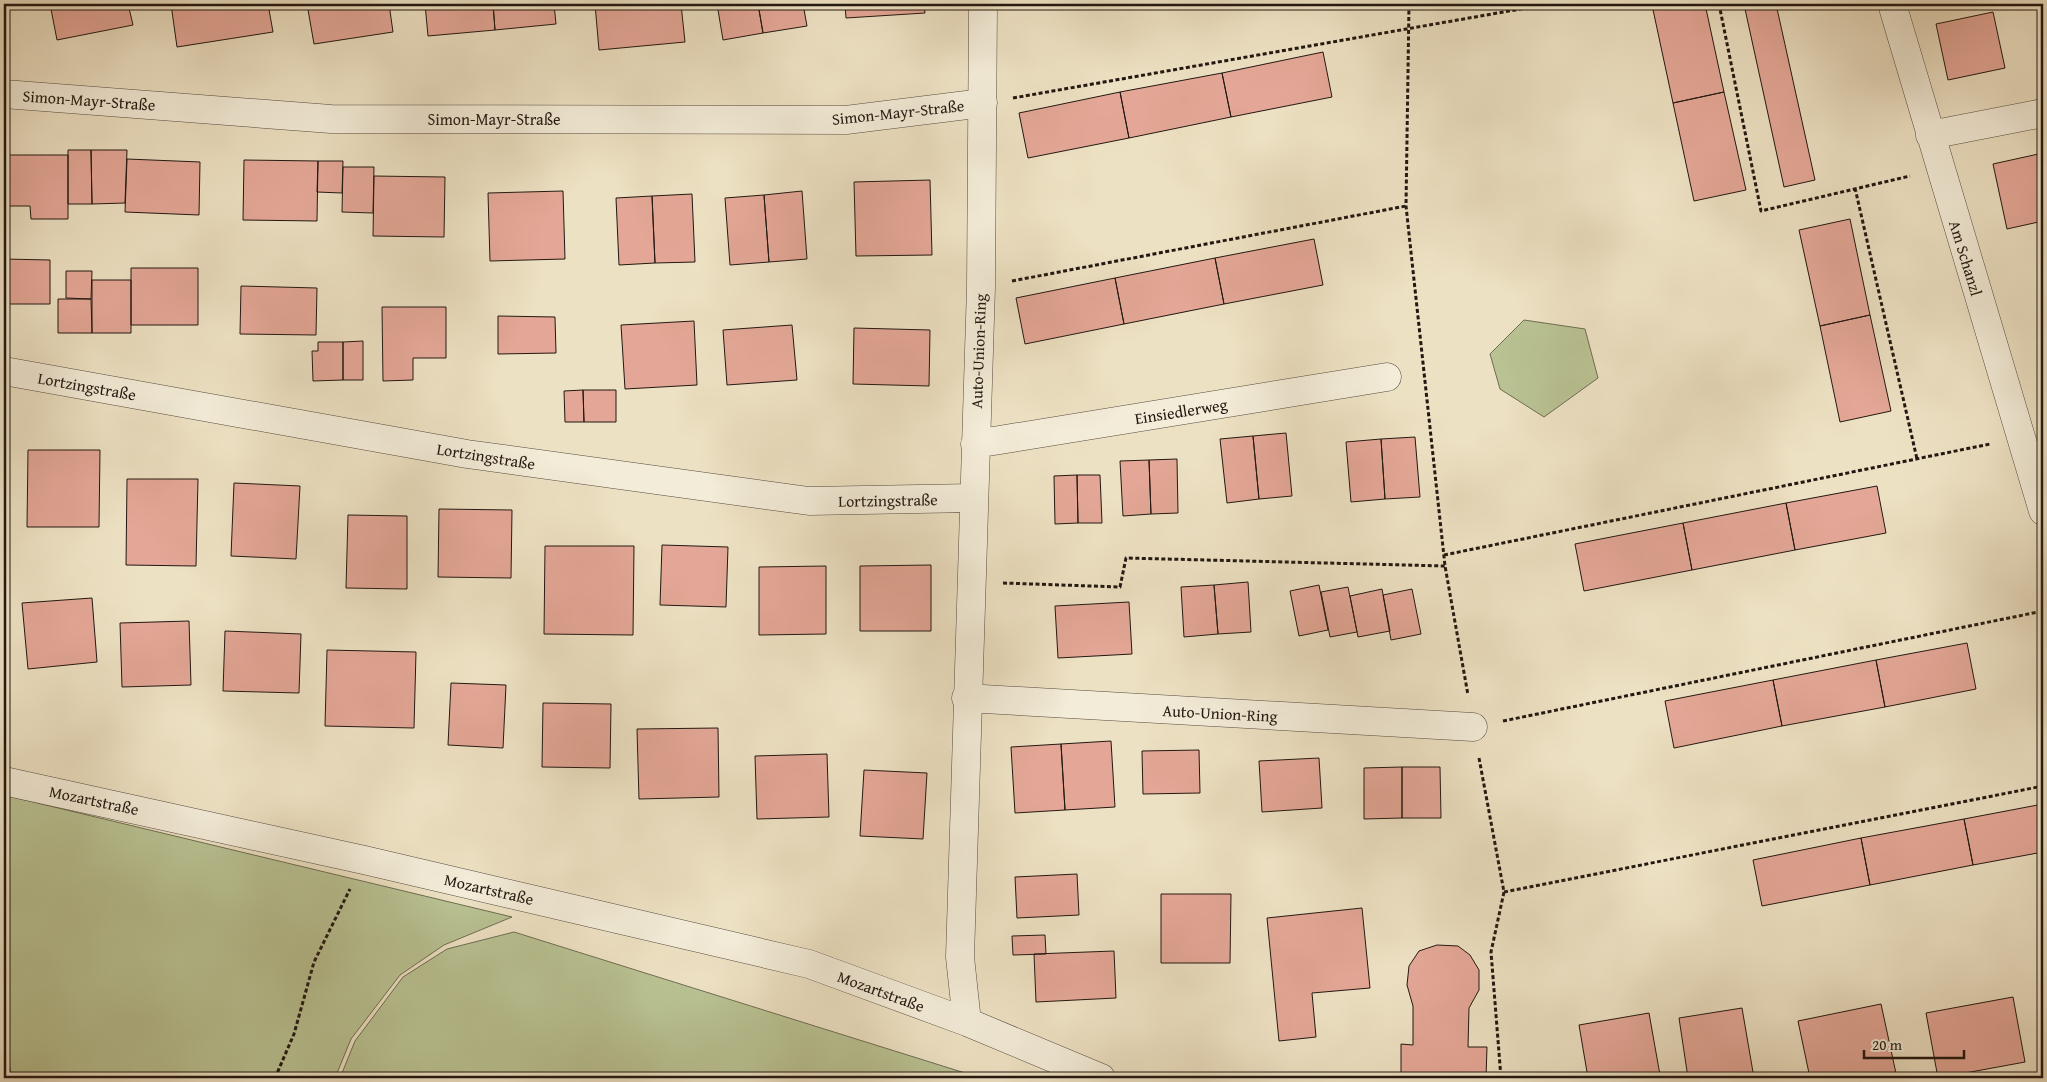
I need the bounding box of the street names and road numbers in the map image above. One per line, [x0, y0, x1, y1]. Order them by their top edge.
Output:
street label: Simon-Mayr-Straße [22, 83, 156, 117]
street label: Simon-Mayr-Straße [831, 93, 965, 131]
street label: Simon-Mayr-Straße [427, 107, 561, 131]
street label: Am Schanzl [1943, 217, 1989, 299]
street label: Auto-Union-Ring [964, 293, 992, 409]
street label: Lortzingstraße [36, 366, 138, 406]
street label: Einsiedlerweg [1133, 392, 1229, 430]
street label: Lortzingstraße [435, 436, 537, 476]
street label: Lortzingstraße [838, 487, 938, 513]
street label: Auto-Union-Ring [1162, 698, 1278, 728]
street label: Mozartstraße [47, 779, 141, 821]
street label: Mozartstraße [442, 867, 536, 911]
street label: Mozartstraße [834, 964, 928, 1018]

